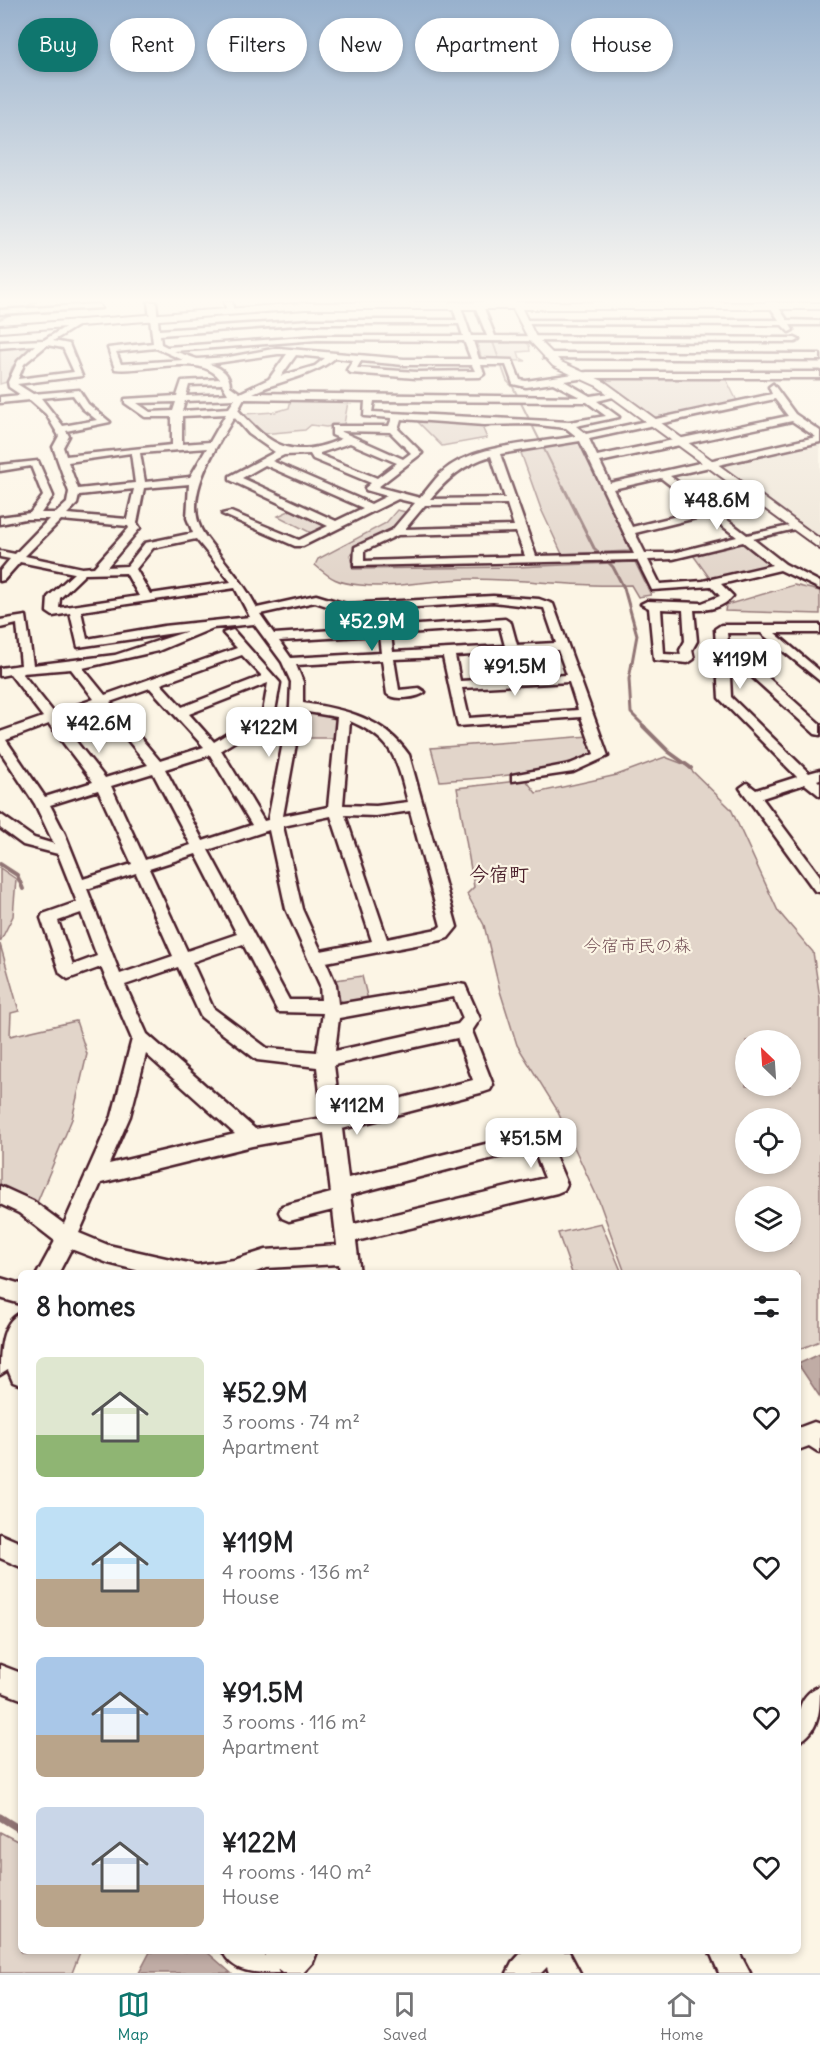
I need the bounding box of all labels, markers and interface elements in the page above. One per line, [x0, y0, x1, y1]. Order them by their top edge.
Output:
chip: Buy [18, 18, 98, 72]
chip: Rent [110, 18, 195, 72]
chip: Filters [207, 18, 307, 72]
chip: New [319, 18, 403, 72]
chip: Apartment [415, 18, 559, 72]
chip: House [571, 18, 673, 72]
pin: ¥48.6M [668, 480, 766, 531]
text: ¥48.6M [684, 487, 750, 512]
pin: ¥52.9M [323, 601, 421, 652]
text: ¥52.9M [339, 608, 405, 633]
pin: ¥119M [698, 639, 782, 690]
pin: ¥91.5M [466, 646, 564, 697]
text: ¥119M [712, 646, 768, 671]
text: ¥91.5M [483, 653, 547, 678]
pin: ¥42.6M [50, 703, 148, 754]
pin: ¥122M [227, 707, 311, 758]
text: ¥42.6M [66, 710, 132, 735]
text: ¥122M [240, 714, 298, 739]
district label: 今宿町 [469, 861, 529, 886]
park label: 今宿市民の森 [583, 934, 691, 957]
north arrow [735, 1030, 801, 1096]
map controls [735, 1030, 801, 1252]
pin: ¥112M [315, 1085, 399, 1136]
text: ¥112M [330, 1092, 384, 1117]
button: locate [735, 1108, 801, 1174]
pin: ¥51.5M [482, 1118, 580, 1169]
text: ¥51.5M [499, 1125, 563, 1150]
button: layers [735, 1186, 801, 1252]
text: 8 homes [36, 1290, 135, 1323]
icon: filters [750, 1290, 783, 1323]
text: ¥52.9M [222, 1376, 308, 1409]
icon: home [84, 1381, 156, 1453]
icon: heart [750, 1401, 783, 1434]
text: 3 rooms · 74 m² [222, 1409, 360, 1434]
text: Apartment [222, 1434, 319, 1459]
text: ¥119M [222, 1526, 294, 1559]
icon: home [84, 1531, 156, 1603]
icon: heart [750, 1551, 783, 1584]
text: 4 rooms · 136 m² [222, 1559, 370, 1584]
text: House [222, 1584, 279, 1609]
text: ¥91.5M [222, 1676, 304, 1709]
icon: home [84, 1681, 156, 1753]
icon: heart [750, 1701, 783, 1734]
text: 3 rooms · 116 m² [222, 1709, 366, 1734]
text: Apartment [222, 1734, 319, 1759]
text: ¥122M [222, 1826, 297, 1859]
icon: home [84, 1831, 156, 1903]
icon: heart [750, 1851, 783, 1884]
text: 4 rooms · 140 m² [222, 1859, 372, 1884]
text: House [222, 1884, 279, 1909]
tab: Map [117, 1988, 150, 2044]
tab: Saved [383, 1988, 427, 2044]
tab: Home [660, 1988, 703, 2044]

